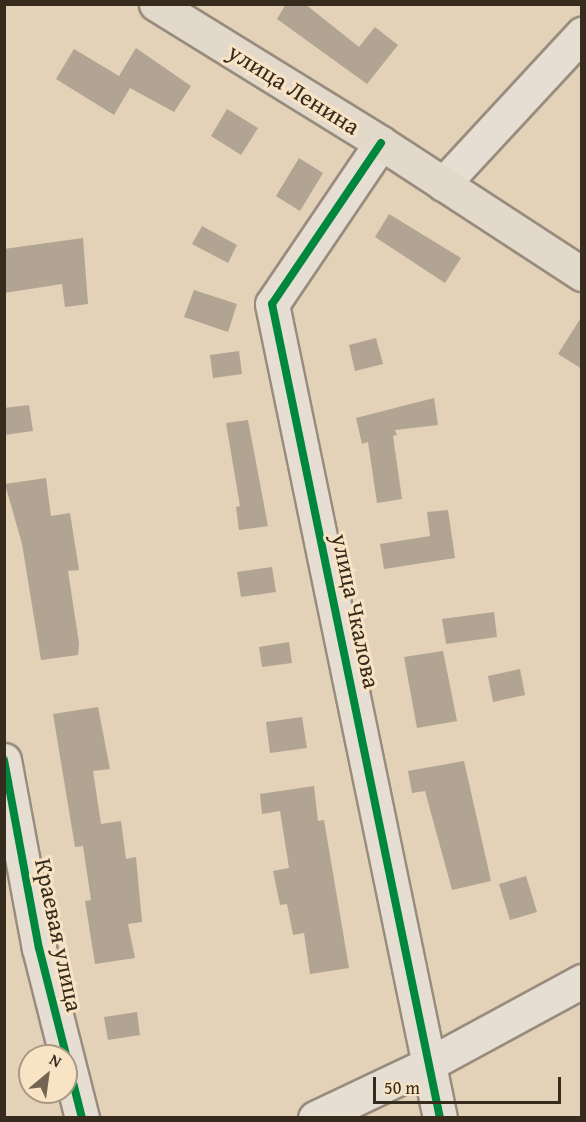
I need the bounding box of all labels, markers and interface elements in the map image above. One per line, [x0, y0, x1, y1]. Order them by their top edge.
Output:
street label: улица Ленина [223, 37, 365, 141]
street label: улица Чкалова [326, 531, 386, 691]
street label: Краевая улица [29, 856, 89, 1014]
north arrow [18, 1044, 78, 1104]
text: N [45, 1047, 66, 1073]
scale bar [376, 1065, 564, 1103]
text: 50 m [384, 1074, 420, 1101]

